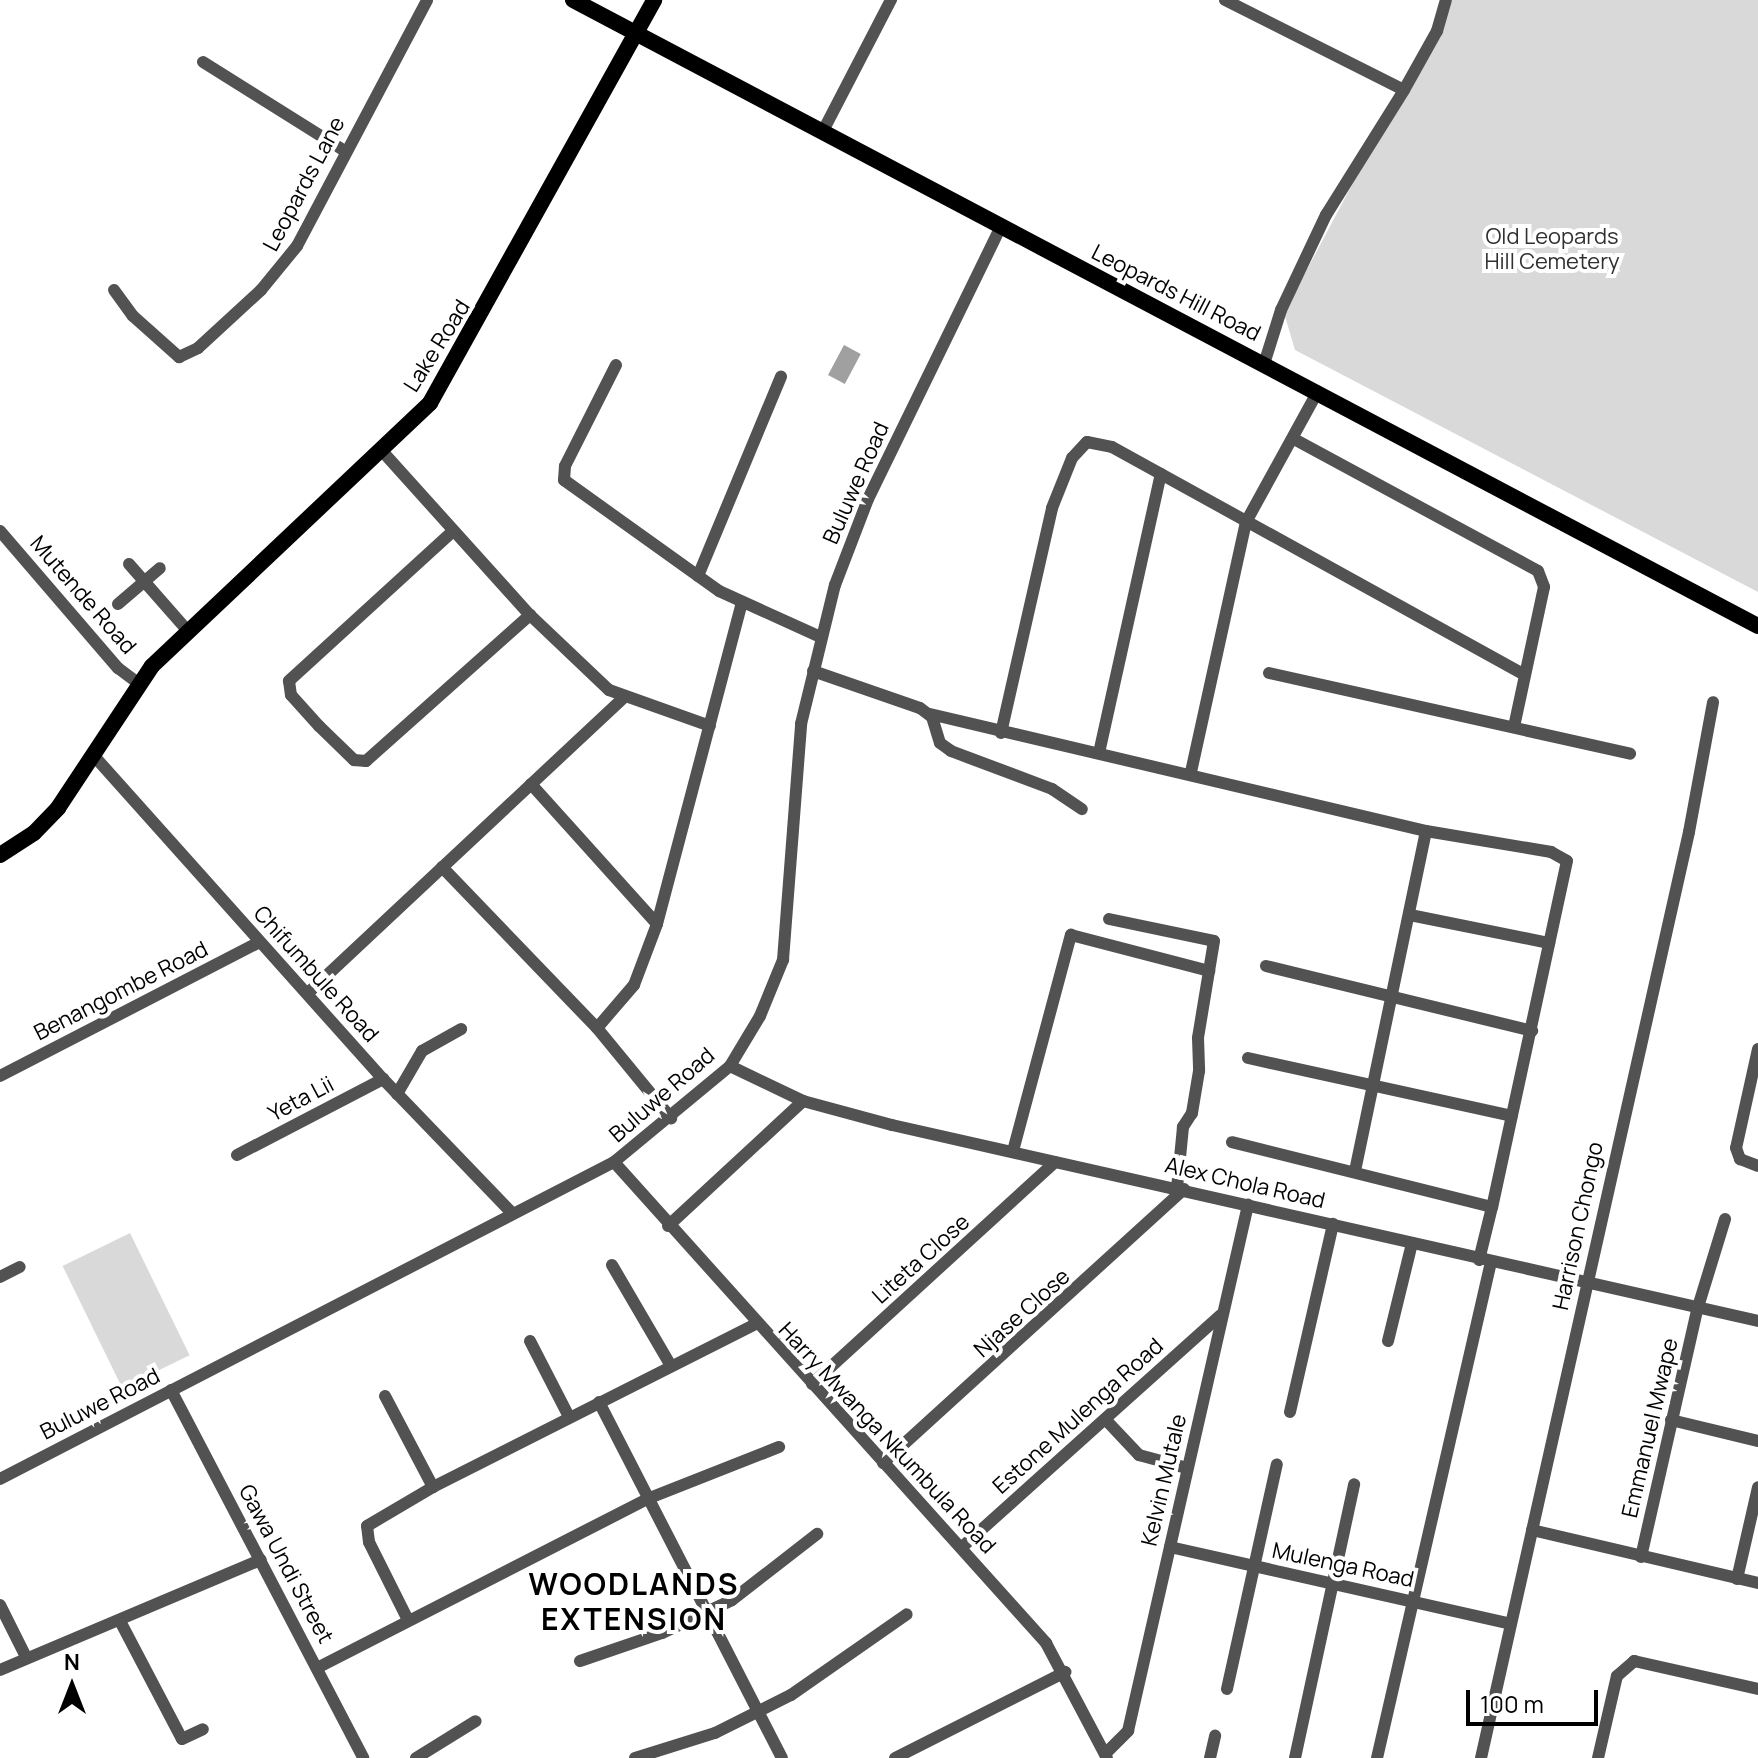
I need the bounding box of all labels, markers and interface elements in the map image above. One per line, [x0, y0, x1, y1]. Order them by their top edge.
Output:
street label: Leopards Lane [258, 112, 350, 256]
park label: Old Leopards Hill Cemetery [1484, 223, 1620, 274]
street label: Leopards Hill Road [1087, 239, 1265, 347]
street label: Lake Road [398, 295, 476, 397]
street label: Buluwe Road [817, 418, 895, 548]
street label: Mutende Road [25, 531, 141, 659]
street label: Chifumbule Road [248, 900, 384, 1048]
street label: Benangombe Road [30, 936, 212, 1046]
street label: Buluwe Road [604, 1042, 720, 1148]
street label: Yeta Lii [264, 1071, 338, 1127]
street label: Harrison Chongo [1547, 1140, 1609, 1312]
street label: Alex Chola Road [1163, 1152, 1327, 1214]
street label: Liteta Close [867, 1209, 975, 1309]
street label: Njase Close [969, 1263, 1075, 1363]
street label: Harry Mwanga Nkumbula Road [773, 1317, 1001, 1559]
street label: Estone Mulenga Road [987, 1333, 1169, 1499]
street label: Emmanuel Mwape [1617, 1336, 1683, 1520]
street label: Buluwe Road [36, 1363, 164, 1445]
street label: Kelvin Mutale [1136, 1411, 1192, 1549]
street label: Gawa Undi Street [233, 1480, 339, 1648]
street label: Mulenga Road [1270, 1537, 1416, 1593]
district label: WOODLANDS EXTENSION [528, 1566, 740, 1636]
north arrow [32, 1646, 112, 1726]
text: N [64, 1647, 80, 1677]
scale bar [1470, 1674, 1602, 1724]
text: 100 m [1480, 1687, 1544, 1720]

